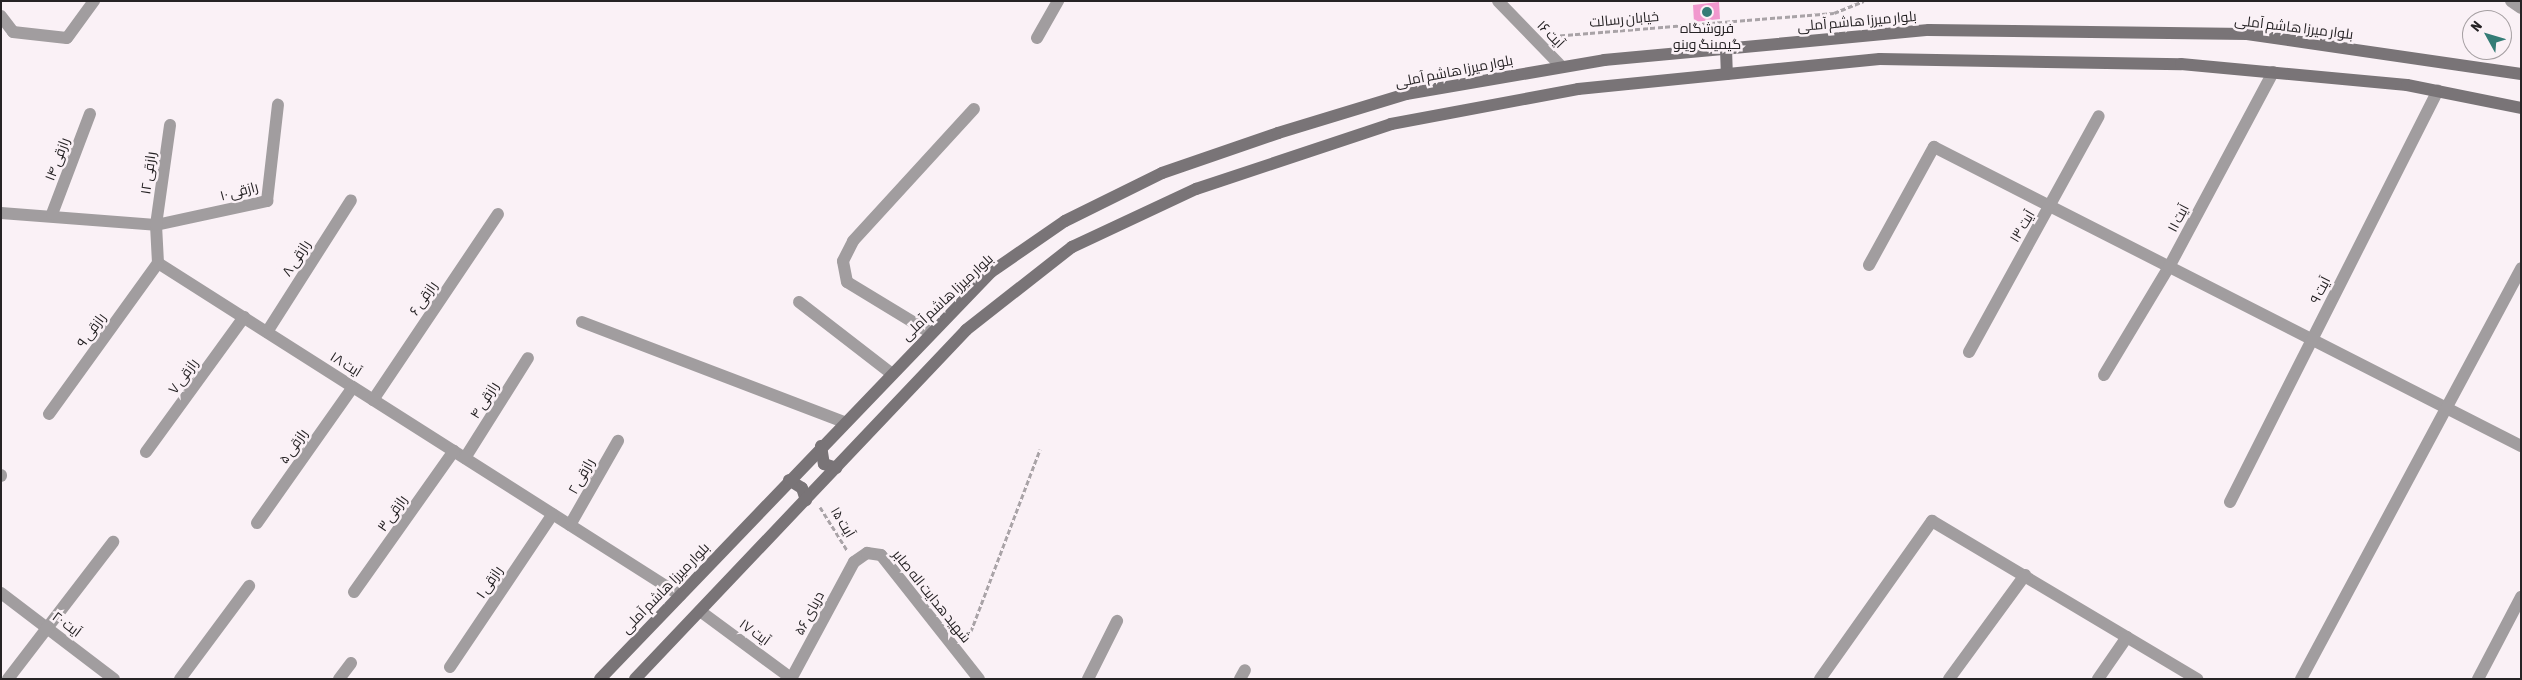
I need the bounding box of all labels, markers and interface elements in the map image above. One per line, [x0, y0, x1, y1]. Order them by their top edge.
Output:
marker: فروشگاه گیمینگ وینو [1701, 6, 1713, 18]
street label: بلوار میرزا هاشم آملی [1797, 7, 1917, 35]
street label: خیابان رسالت [1588, 8, 1660, 30]
north arrow [2462, 10, 2512, 60]
street label: بلوار میرزا هاشم آملی [2234, 11, 2354, 43]
street label: آیت ۱۶ [1534, 17, 1568, 51]
text: N [2467, 18, 2485, 34]
place label: فروشگاه گیمینگ وینو [1673, 20, 1741, 52]
street label: بلوار میرزا هاشم آملی [1394, 51, 1514, 91]
street label: رازقی ۱۴ [41, 135, 73, 183]
street label: رازقی ۱۲ [137, 151, 159, 195]
street label: رازقی ۱۰ [218, 178, 260, 204]
street label: آیت ۱۱ [2164, 201, 2192, 235]
street label: آیت ۱۳ [2006, 207, 2038, 245]
street label: رازقی ۸ [278, 237, 314, 279]
street label: بلوار میرزا هاشم آملی [898, 250, 996, 344]
street label: آیت ۹ [2306, 274, 2334, 306]
street label: رازقی ۶ [405, 278, 441, 318]
street label: رازقی ۹ [73, 310, 109, 350]
street label: آیت ۱۸ [327, 348, 365, 380]
street label: رازقی ۷ [164, 355, 202, 397]
street label: رازقی ۴ [466, 378, 502, 422]
street label: رازقی ۵ [275, 425, 311, 467]
street label: رازقی ۲ [564, 455, 598, 497]
street label: رازقی ۳ [373, 492, 411, 534]
street label: آیت ۱۵ [827, 504, 859, 540]
street label: بلوار میرزا هاشم آملی [617, 539, 713, 637]
street label: شهید هدایت اله صابر [889, 546, 975, 646]
street label: رازقی ۱ [472, 563, 506, 601]
street label: دریای ۵۶ [791, 588, 827, 638]
street label: آیت ۲۰ [49, 608, 85, 640]
street label: آیت ۱۷ [736, 615, 774, 649]

